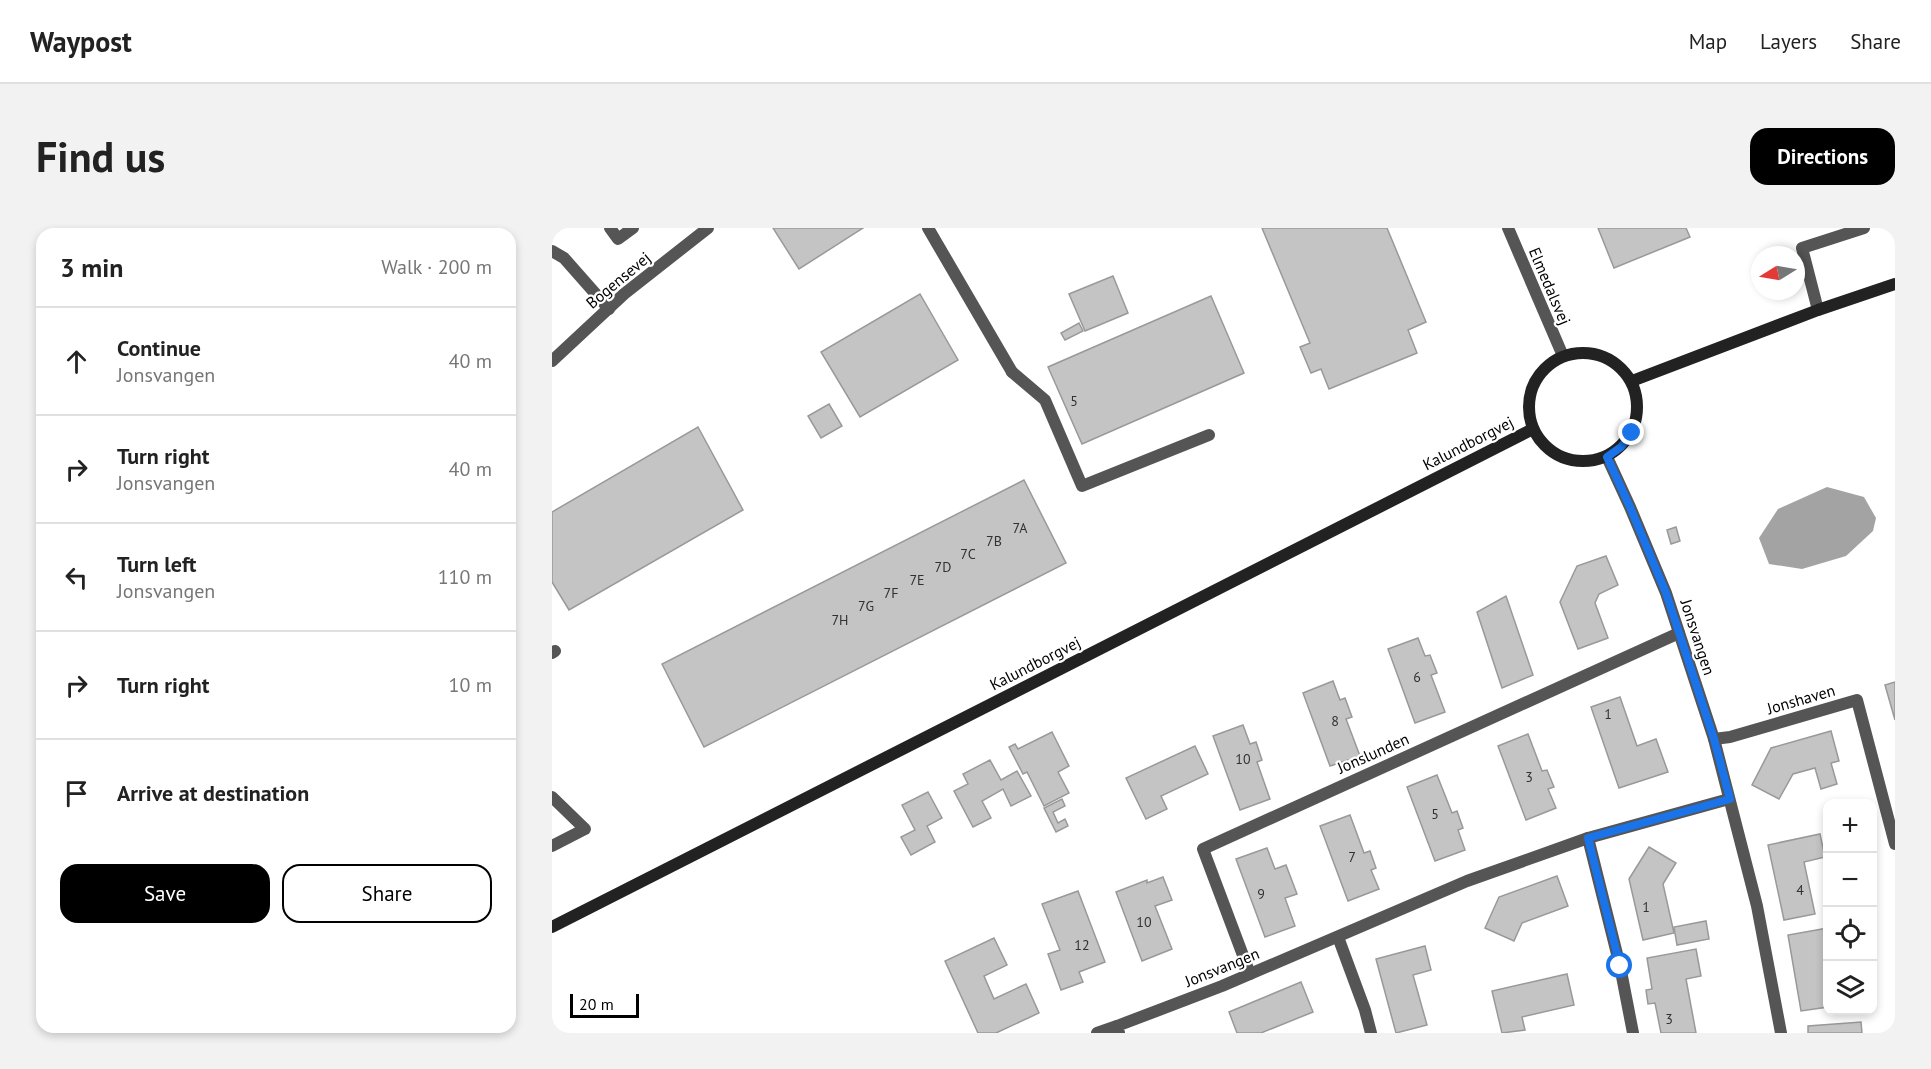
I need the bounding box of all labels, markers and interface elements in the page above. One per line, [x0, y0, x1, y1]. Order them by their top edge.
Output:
text: Waypost [30, 23, 132, 60]
text: Map [1689, 28, 1727, 55]
text: Layers [1760, 28, 1817, 55]
text: Share [1850, 28, 1901, 55]
button: Directions [1750, 128, 1895, 185]
text: Find us [36, 129, 165, 184]
street label: Elmedalsvej [1525, 244, 1575, 328]
north arrow [1751, 246, 1805, 300]
street label: Bogensevej [582, 247, 654, 313]
text: 3 min [60, 251, 123, 284]
text: Walk · 200 m [381, 254, 492, 280]
text: Continue [117, 334, 201, 362]
icon: ahead [60, 345, 93, 378]
text: 40 m [449, 348, 492, 374]
text: Jonsvangen [117, 362, 215, 388]
house number: 5 [1070, 392, 1078, 410]
street label: Kalundborgvej [1419, 412, 1517, 474]
route end [1618, 419, 1644, 445]
text: Turn right [117, 442, 209, 470]
icon: right [60, 453, 93, 486]
text: 40 m [449, 456, 492, 482]
text: Jonsvangen [117, 470, 215, 496]
house number: 7A [1012, 519, 1028, 537]
house number: 7B [986, 532, 1002, 550]
house number: 7C [960, 545, 976, 563]
text: Turn left [117, 550, 197, 578]
house number: 7D [935, 558, 951, 576]
icon: left [60, 561, 93, 594]
text: 110 m [438, 564, 492, 590]
house number: 7E [909, 571, 925, 589]
text: Jonsvangen [117, 578, 215, 604]
house number: 7F [884, 584, 898, 602]
street label: Jonsvangen [1676, 596, 1720, 677]
house number: 7G [858, 597, 874, 615]
house number: 7H [831, 611, 849, 629]
street label: Kalundborgvej [986, 632, 1084, 694]
house number: 6 [1413, 668, 1421, 686]
icon: right [60, 669, 93, 702]
text: Turn right [117, 671, 209, 699]
text: 10 m [449, 672, 492, 698]
street label: Jonshaven [1764, 680, 1837, 719]
house number: 1 [1604, 705, 1612, 723]
house number: 8 [1331, 712, 1339, 730]
street label: Jonslunden [1333, 728, 1412, 778]
house number: 10 [1235, 750, 1251, 768]
house number: 3 [1525, 768, 1533, 786]
icon: arrive [60, 777, 93, 810]
text: Arrive at destination [117, 779, 309, 807]
map controls [1823, 799, 1877, 1015]
button: + [1823, 799, 1877, 853]
house number: 5 [1431, 805, 1439, 823]
house number: 7 [1348, 848, 1356, 866]
button: − [1823, 853, 1877, 907]
button: Save [60, 864, 270, 923]
button: Share [282, 864, 492, 923]
house number: 4 [1796, 881, 1804, 899]
house number: 9 [1257, 885, 1265, 903]
house number: 1 [1642, 898, 1650, 916]
button: locate [1823, 907, 1877, 961]
house number: 10 [1136, 913, 1152, 931]
house number: 12 [1074, 936, 1090, 954]
street label: Jonsvangen [1181, 943, 1262, 991]
route start [1606, 952, 1632, 978]
button: layers [1823, 961, 1877, 1015]
scale bar [570, 991, 639, 1018]
text: 20 m [579, 994, 614, 1014]
house number: 3 [1665, 1010, 1673, 1028]

